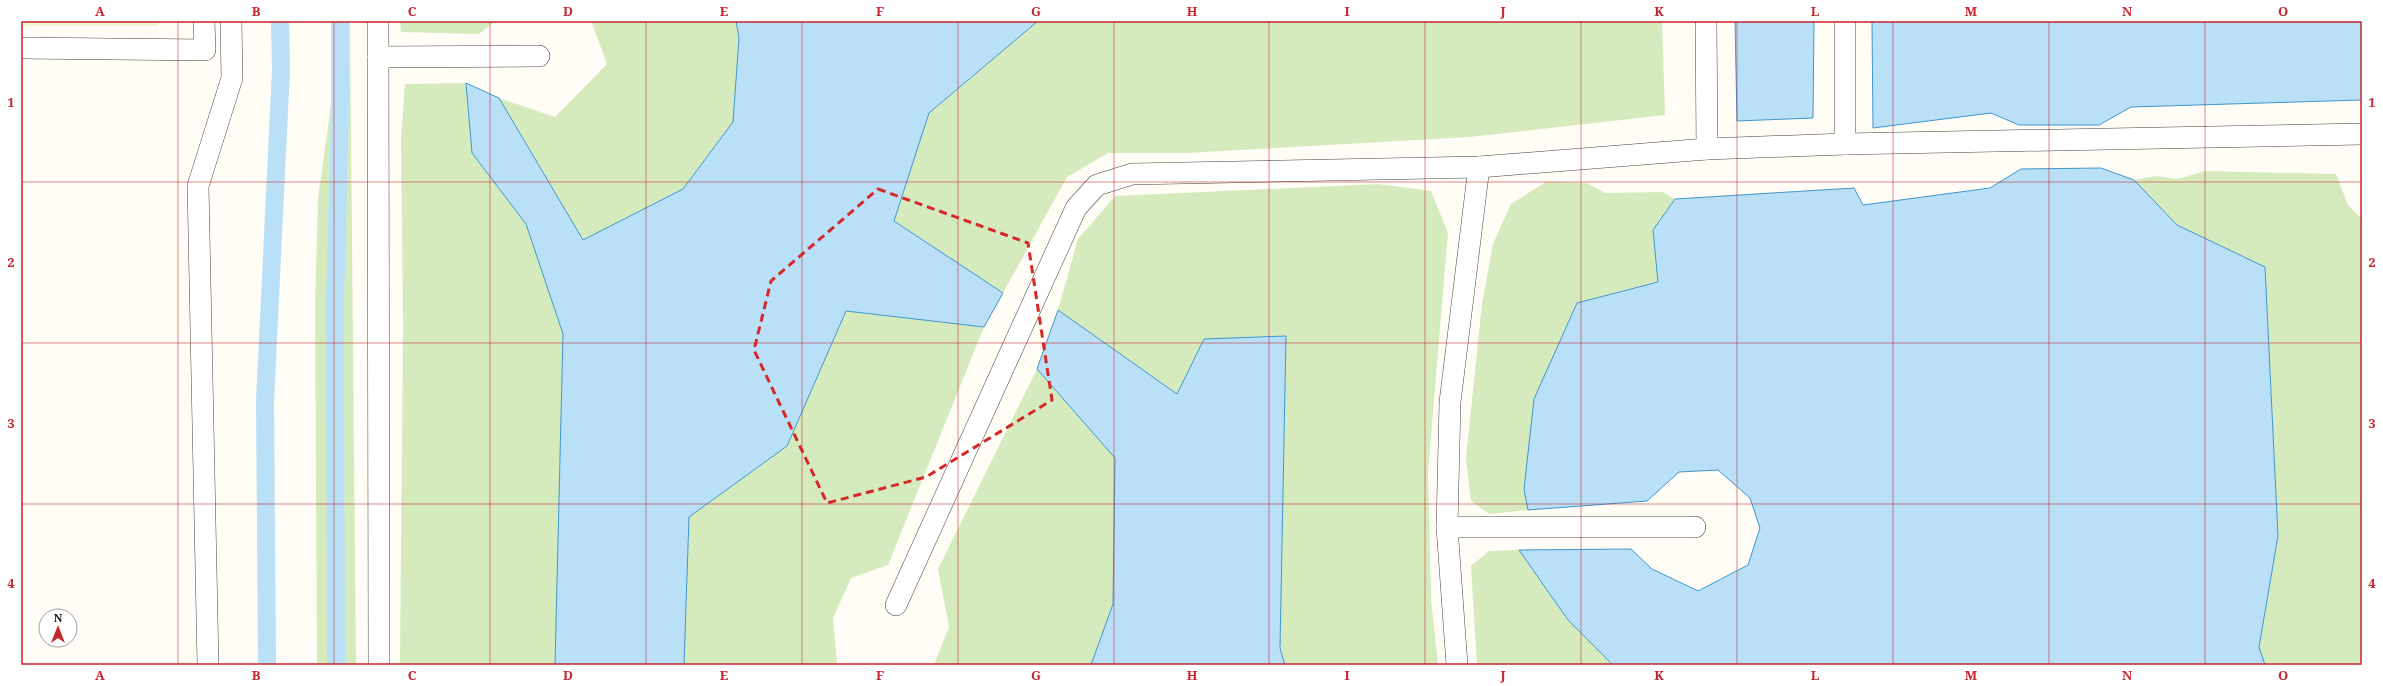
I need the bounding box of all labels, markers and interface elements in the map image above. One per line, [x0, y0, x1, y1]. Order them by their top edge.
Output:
text: A [95, 2, 105, 20]
text: B [252, 2, 261, 20]
text: C [408, 2, 417, 20]
text: D [563, 2, 573, 20]
text: E [720, 2, 729, 20]
text: F [876, 2, 884, 20]
text: G [1031, 2, 1041, 20]
text: H [1187, 2, 1198, 20]
text: I [1344, 2, 1350, 20]
text: J [1499, 2, 1506, 20]
text: K [1654, 2, 1664, 20]
text: L [1811, 2, 1820, 20]
text: M [1965, 2, 1978, 20]
text: N [2122, 2, 2133, 20]
text: O [2278, 2, 2288, 20]
text: 1 [7, 93, 15, 111]
text: 1 [2368, 93, 2376, 111]
text: 2 [7, 253, 15, 271]
text: 2 [2368, 253, 2376, 271]
text: 3 [7, 414, 15, 432]
text: 3 [2368, 414, 2376, 432]
text: 4 [7, 574, 15, 592]
text: 4 [2368, 574, 2376, 592]
north arrow [38, 608, 78, 648]
text: N [54, 610, 63, 625]
text: A [95, 666, 105, 684]
text: B [252, 666, 261, 684]
text: C [408, 666, 417, 684]
text: D [563, 666, 573, 684]
text: E [720, 666, 729, 684]
text: F [876, 666, 884, 684]
text: G [1031, 666, 1041, 684]
text: H [1187, 666, 1198, 684]
text: I [1344, 666, 1350, 684]
text: J [1499, 666, 1506, 684]
text: K [1654, 666, 1664, 684]
text: L [1811, 666, 1820, 684]
text: M [1965, 666, 1978, 684]
text: N [2122, 666, 2133, 684]
text: O [2278, 666, 2288, 684]

